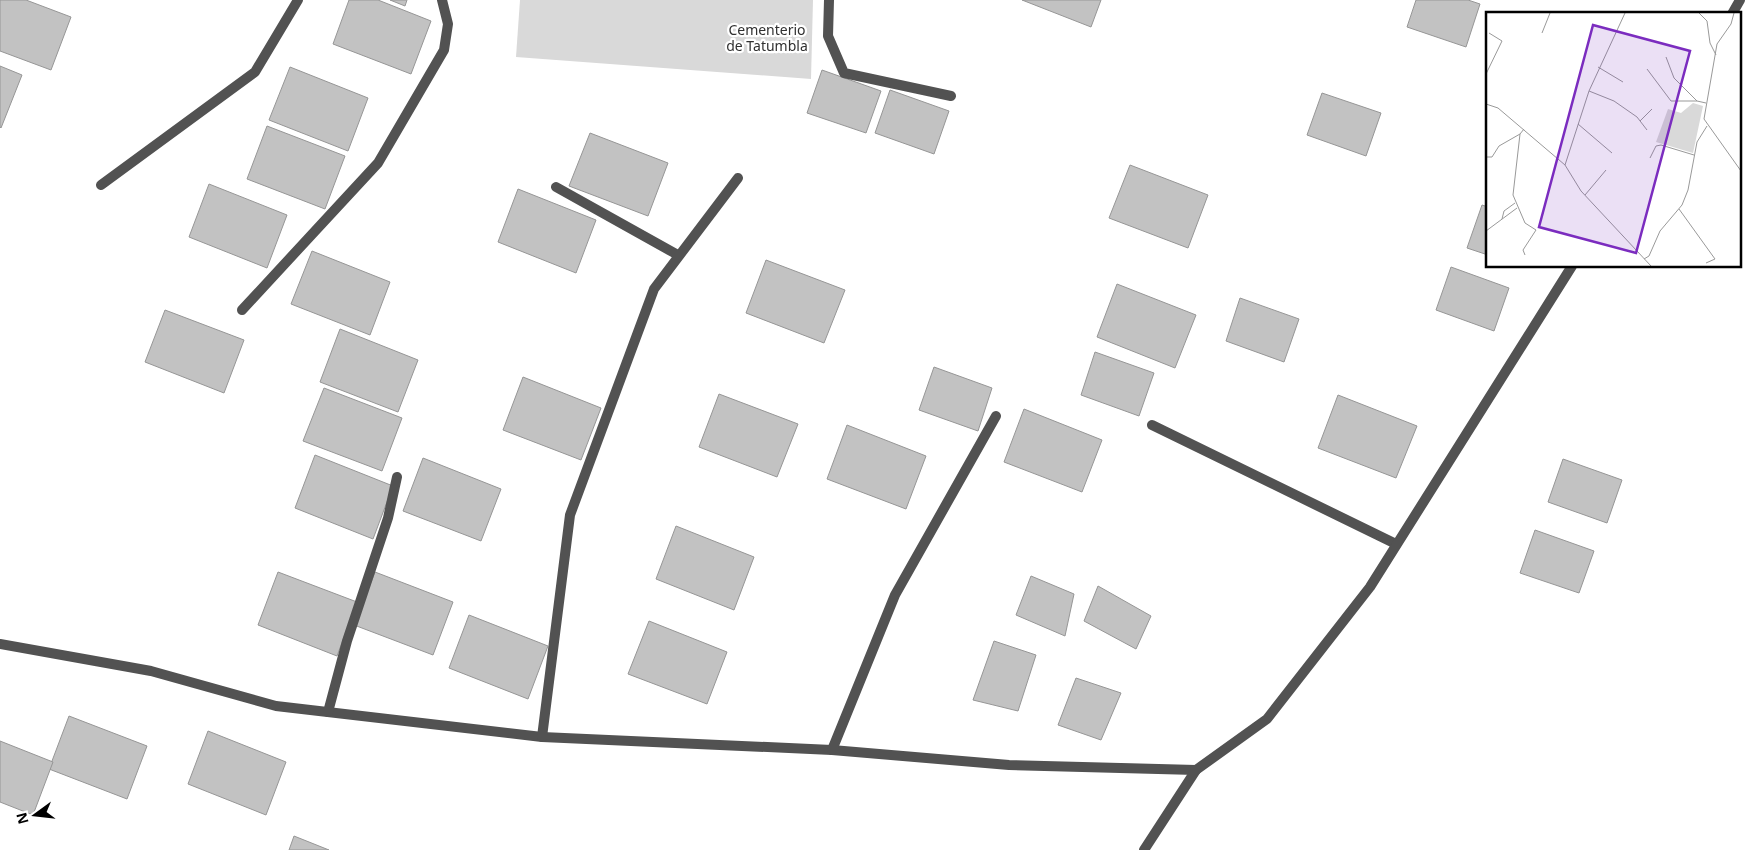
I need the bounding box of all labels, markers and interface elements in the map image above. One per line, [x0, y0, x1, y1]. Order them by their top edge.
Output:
inset map [1486, 12, 1742, 268]
park label: Cementerio de Tatumbla [726, 20, 808, 55]
north arrow [10, 790, 60, 840]
text: N [11, 811, 33, 826]

